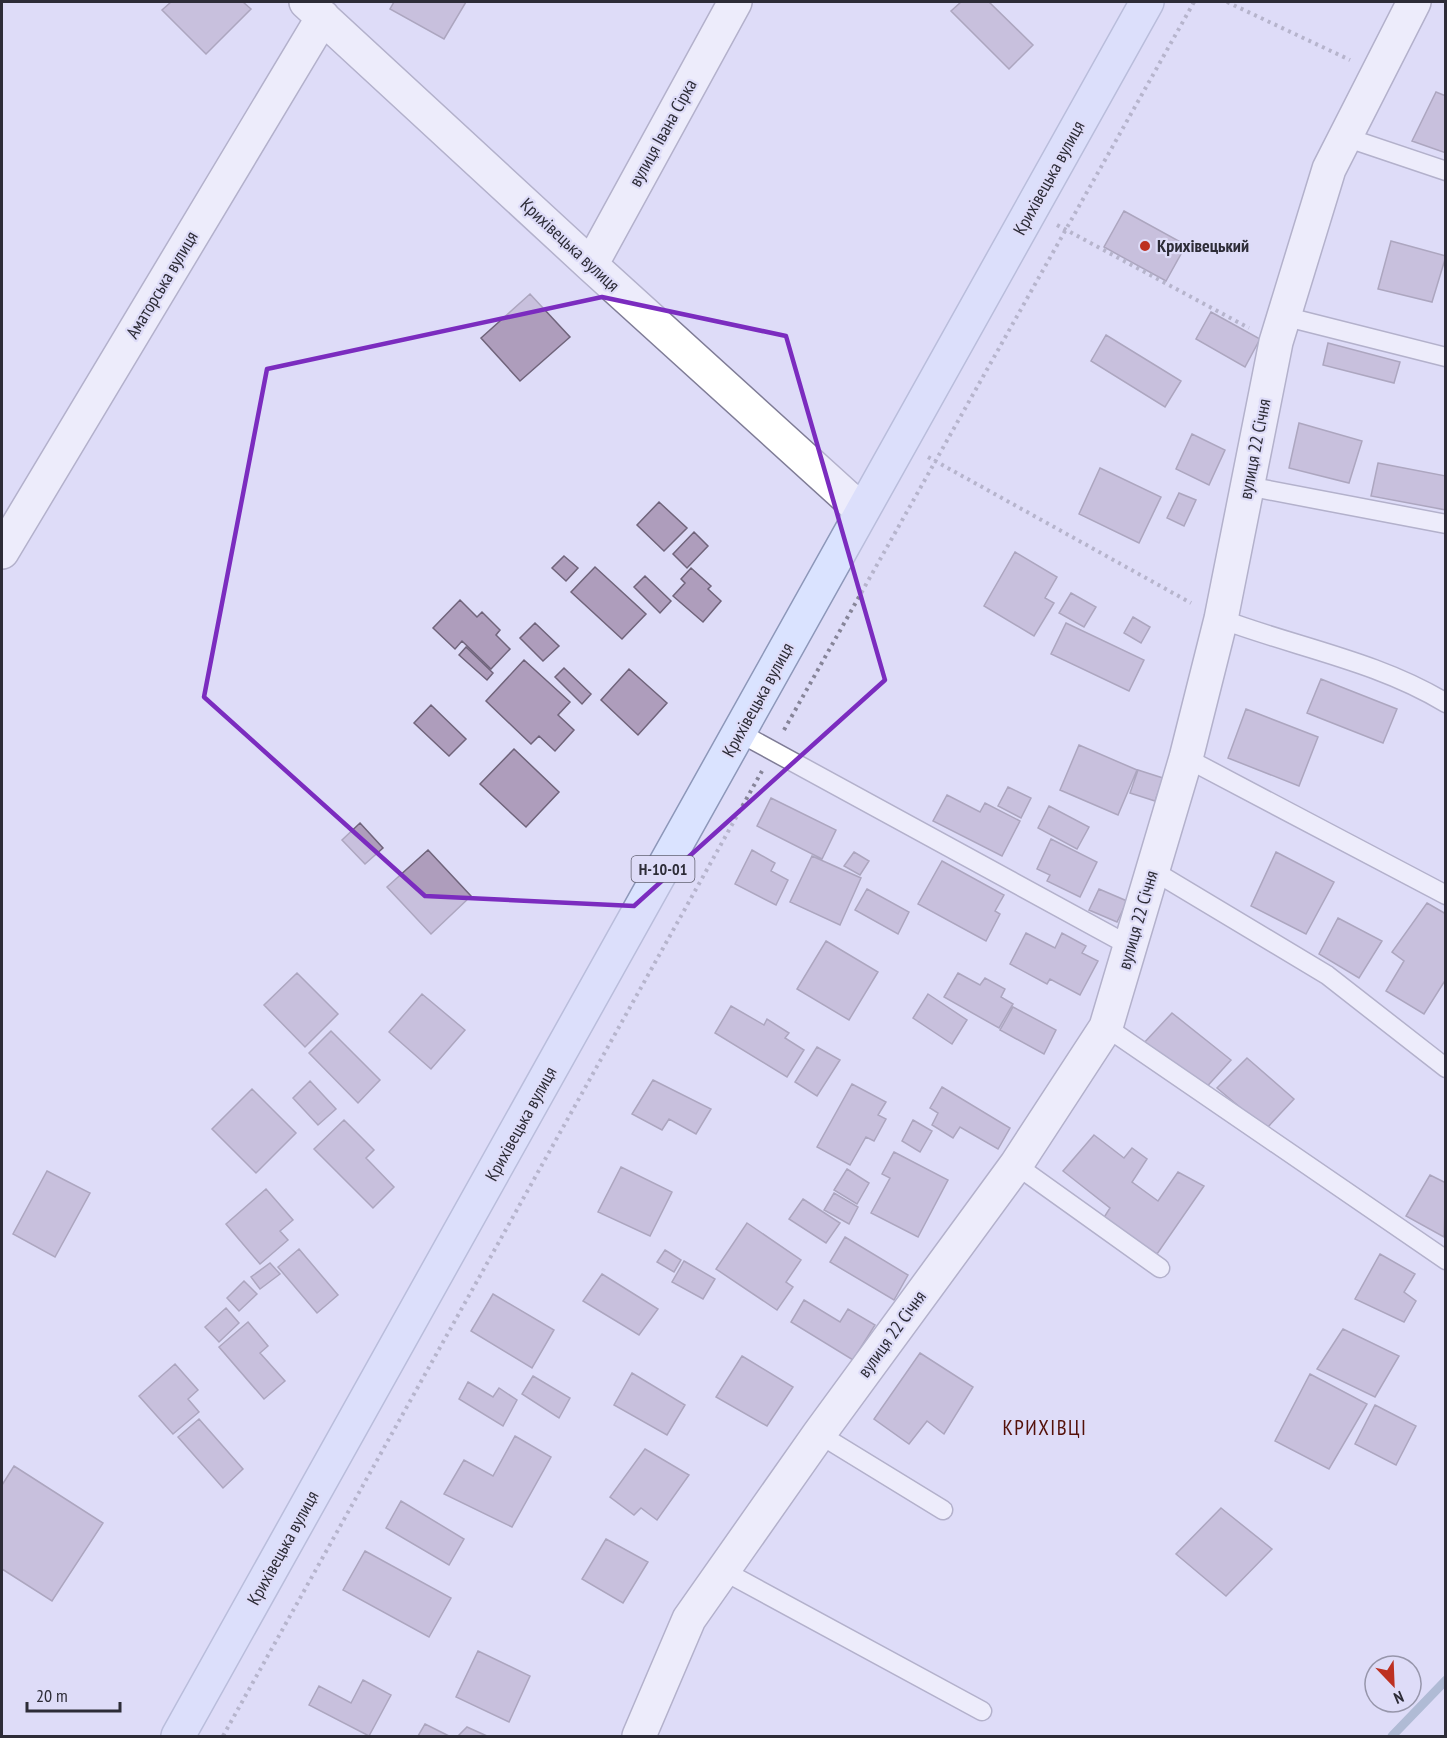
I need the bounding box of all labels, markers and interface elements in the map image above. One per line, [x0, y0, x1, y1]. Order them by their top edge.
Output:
street label: вулиця Івана Сірка [624, 75, 702, 191]
street label: Крихівецька вулиця [1008, 116, 1089, 239]
street label: Крихівецька вулиця [516, 193, 625, 296]
street label: Аматорська вулиця [120, 227, 203, 343]
place label: Крихівецький [1157, 234, 1249, 257]
marker: Крихівецький [1138, 239, 1152, 253]
street label: вулиця 22 Січня [1234, 397, 1276, 501]
street label: Крихівецька вулиця [717, 638, 798, 761]
road number: Н-10-01 [632, 856, 694, 882]
street label: вулиця 22 Січня [1112, 868, 1163, 972]
street label: Крихівецька вулиця [480, 1062, 561, 1185]
street label: вулиця 22 Січня [852, 1286, 931, 1382]
district label: КРИХІВЦІ [1003, 1414, 1088, 1441]
street label: Крихівецька вулиця [242, 1486, 323, 1609]
north arrow [1363, 1654, 1423, 1714]
scale bar [27, 1675, 120, 1713]
text: 20 m [36, 1684, 68, 1707]
text: N [1391, 1687, 1407, 1709]

